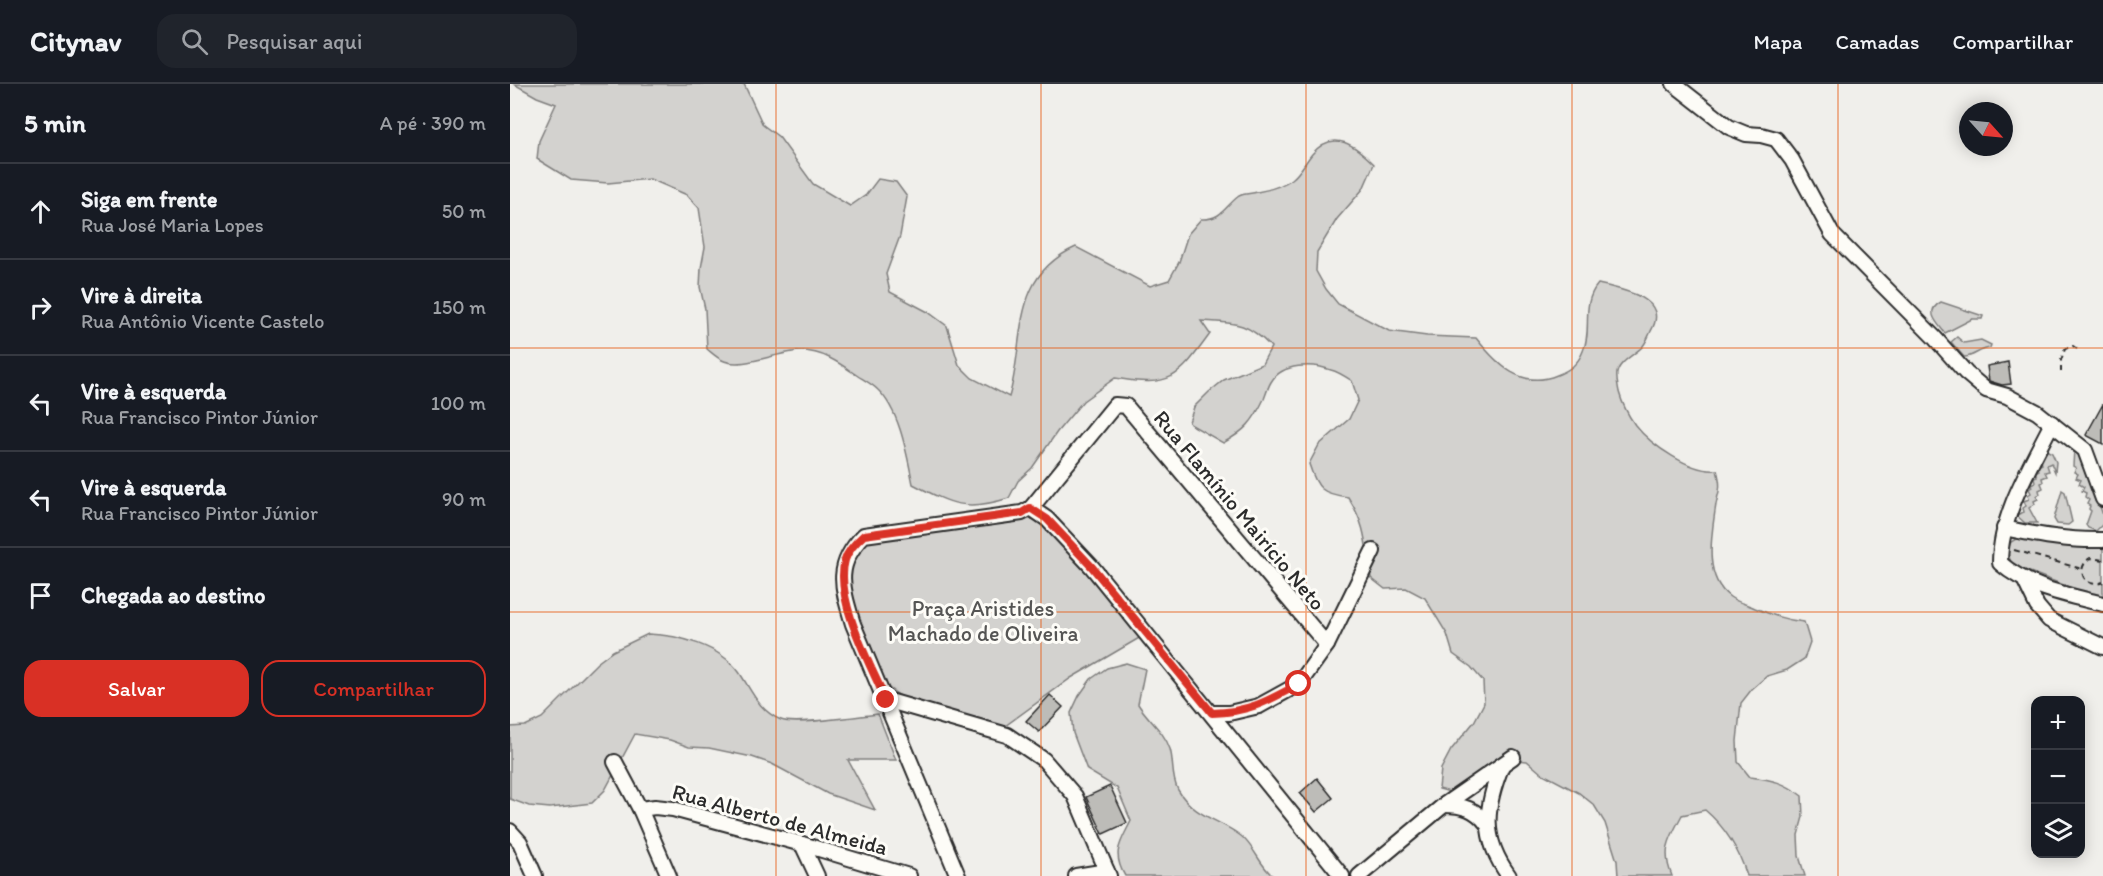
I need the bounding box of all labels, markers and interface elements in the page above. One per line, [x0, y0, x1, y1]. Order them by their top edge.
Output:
search box [157, 14, 577, 68]
text: Citynav [30, 24, 121, 58]
icon: search [178, 25, 211, 58]
text: Pesquisar aqui [226, 28, 362, 55]
text: Mapa [1754, 29, 1802, 54]
text: Camadas [1835, 29, 1919, 54]
text: Compartilhar [1952, 29, 2073, 54]
north arrow [1959, 102, 2013, 156]
text: 5 min [24, 107, 86, 139]
text: A pé · 390 m [380, 111, 486, 135]
text: Siga em frente [81, 186, 217, 213]
icon: ahead [24, 195, 57, 228]
text: 50 m [442, 199, 486, 223]
text: Rua José Maria Lopes [81, 213, 264, 237]
text: Vire à direita [81, 282, 202, 309]
icon: right [24, 291, 57, 324]
text: 150 m [433, 295, 486, 319]
text: Rua Antônio Vicente Castelo [81, 309, 324, 333]
text: Vire à esquerda [81, 378, 226, 405]
icon: left [24, 387, 57, 420]
text: 100 m [431, 391, 486, 415]
text: Rua Francisco Pintor Júnior [81, 405, 318, 429]
street label: Rua Flamínio Mairício Neto [1148, 405, 1331, 616]
text: Vire à esquerda [81, 474, 226, 501]
icon: left [24, 483, 57, 516]
text: 90 m [442, 487, 486, 511]
text: Rua Francisco Pintor Júnior [81, 501, 318, 525]
icon: arrive [24, 579, 57, 612]
text: Chegada ao destino [81, 582, 265, 609]
park label: Praça Aristides Machado de Oliveira [888, 595, 1078, 647]
button: Salvar [24, 660, 249, 717]
button: Compartilhar [261, 660, 486, 717]
route start [1285, 670, 1311, 696]
route end [872, 686, 898, 712]
map controls [2031, 696, 2085, 858]
button: + [2031, 696, 2085, 750]
button: − [2031, 750, 2085, 804]
street label: Rua Alberto de Almeida [669, 778, 891, 861]
button: layers [2031, 804, 2085, 858]

